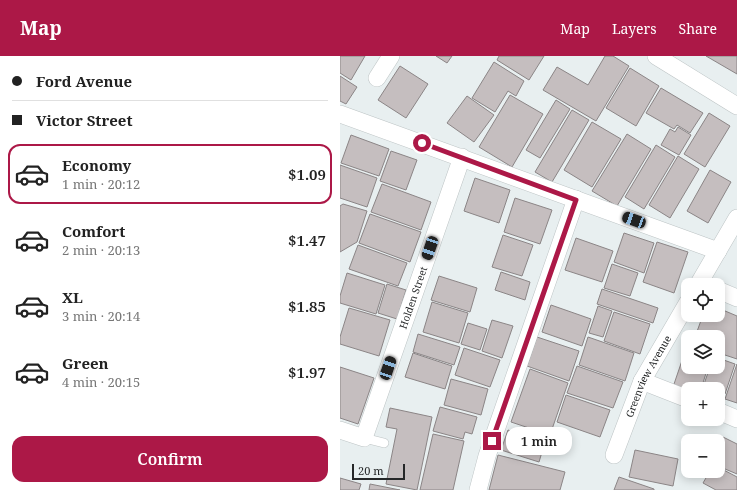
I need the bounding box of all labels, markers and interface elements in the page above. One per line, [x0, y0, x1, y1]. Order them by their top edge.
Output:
text: Map [20, 15, 62, 41]
text: Map [560, 19, 590, 38]
text: Layers [612, 19, 657, 38]
text: Share [679, 19, 717, 38]
text: Ford Avenue [36, 71, 132, 91]
text: Victor Street [36, 110, 133, 130]
route start [413, 134, 431, 152]
text: Economy [62, 155, 131, 175]
icon: car [14, 156, 50, 192]
text: $1.09 [288, 164, 326, 184]
text: 1 min · 20:12 [62, 175, 140, 193]
car [621, 210, 647, 230]
text: Comfort [62, 221, 125, 241]
icon: car [14, 222, 50, 258]
text: $1.47 [288, 230, 326, 250]
car [420, 235, 440, 261]
text: 2 min · 20:13 [62, 241, 140, 259]
street label: Holden Street [396, 264, 430, 331]
map controls [681, 278, 725, 478]
button: locate [681, 278, 725, 322]
text: XL [62, 287, 83, 307]
icon: car [14, 288, 50, 324]
text: $1.85 [288, 296, 326, 316]
text: 3 min · 20:14 [62, 307, 140, 325]
button: layers [681, 330, 725, 374]
street label: Greenview Avenue [622, 332, 674, 419]
text: Green [62, 353, 109, 373]
icon: car [14, 354, 50, 390]
car [378, 355, 398, 381]
text: $1.97 [288, 362, 326, 382]
text: 4 min · 20:15 [62, 373, 140, 391]
button: + [681, 382, 725, 426]
callout: 1 min [506, 427, 572, 455]
route end [483, 432, 501, 450]
text: 1 min [521, 432, 557, 450]
button: − [681, 434, 725, 478]
button: Confirm [12, 436, 328, 482]
scale bar [352, 462, 405, 481]
text: 20 m [358, 463, 384, 478]

